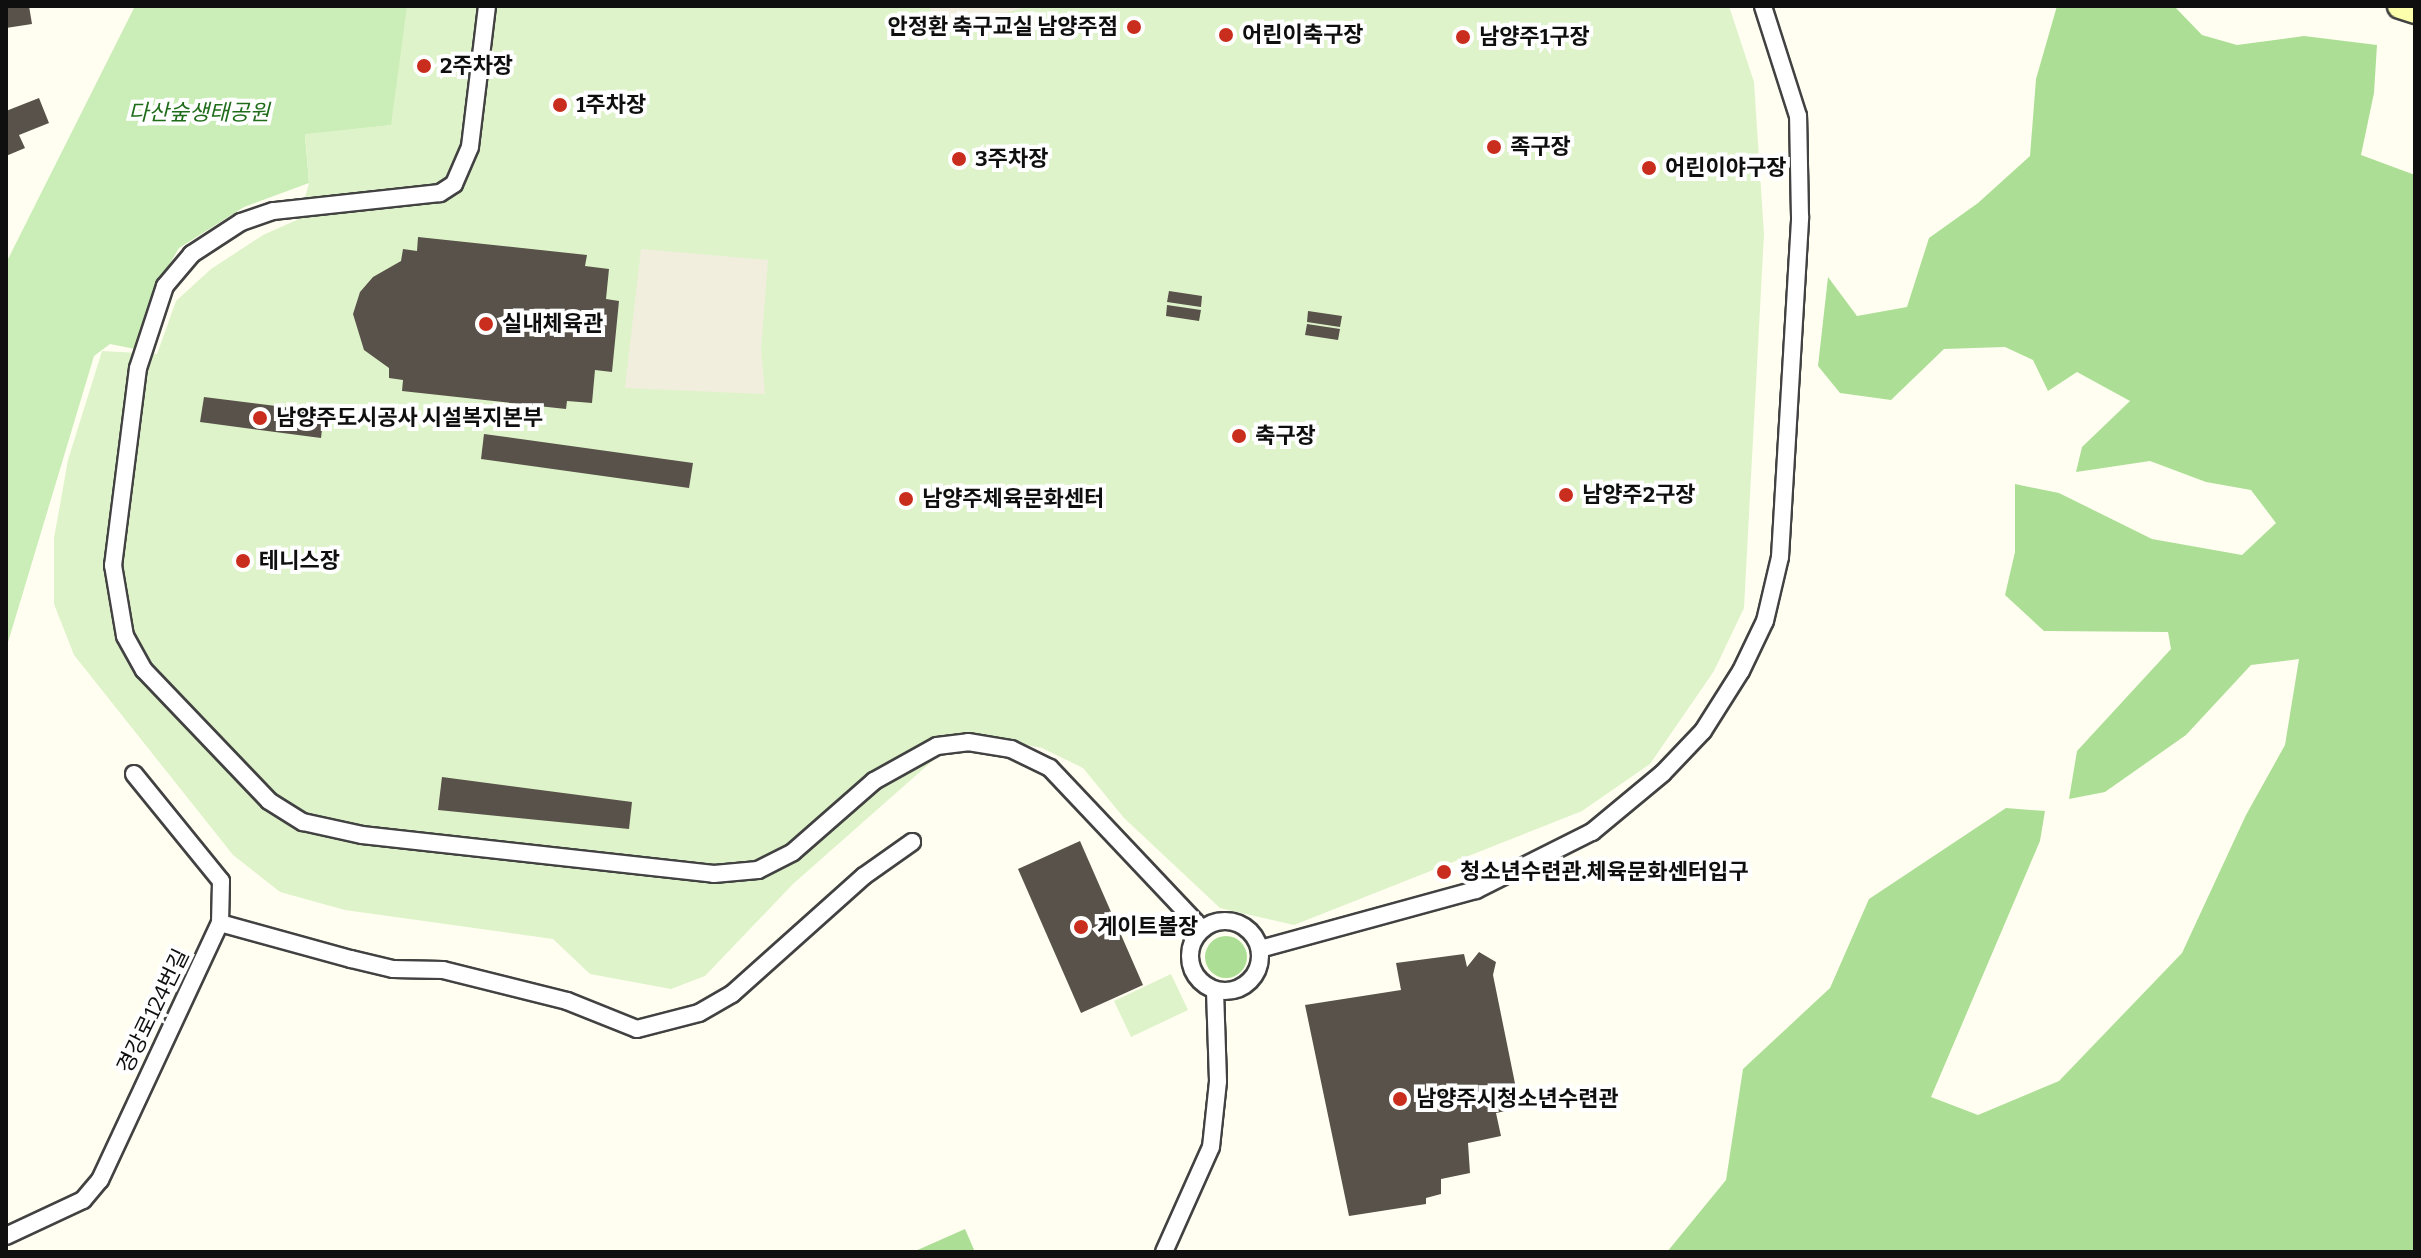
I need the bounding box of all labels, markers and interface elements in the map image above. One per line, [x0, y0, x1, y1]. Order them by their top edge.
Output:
place label: 안정환 축구교실 남양주점 [887, 14, 1118, 40]
marker: 안정환 축구교실 남양주점 [1125, 18, 1143, 36]
place label: 어린이축구장 [1242, 22, 1363, 48]
place label: 남양주1구장 [1479, 24, 1590, 50]
marker: 어린이축구장 [1217, 26, 1235, 44]
marker: 남양주1구장 [1454, 28, 1472, 46]
place label: 2주차장 [440, 53, 513, 79]
marker: 2주차장 [415, 57, 433, 75]
place label: 1주차장 [576, 92, 646, 118]
marker: 1주차장 [551, 96, 569, 114]
park label: 다산숲생태공원 [128, 100, 270, 126]
place label: 족구장 [1510, 134, 1571, 160]
marker: 족구장 [1485, 138, 1503, 156]
place label: 3주차장 [975, 146, 1048, 172]
marker: 3주차장 [950, 150, 968, 168]
place label: 어린이야구장 [1665, 155, 1786, 181]
marker: 어린이야구장 [1640, 159, 1658, 177]
place label: 실내체육관 [502, 311, 603, 337]
marker: 실내체육관 [477, 315, 495, 333]
place label: 남양주도시공사 시설복지본부 [276, 405, 543, 431]
marker: 남양주도시공사 시설복지본부 [251, 409, 269, 427]
place label: 축구장 [1255, 423, 1316, 449]
marker: 축구장 [1230, 427, 1248, 445]
place label: 남양주2구장 [1582, 482, 1696, 508]
place label: 남양주체육문화센터 [922, 486, 1104, 512]
marker: 남양주2구장 [1557, 486, 1575, 504]
marker: 남양주체육문화센터 [897, 490, 915, 508]
place label: 테니스장 [259, 548, 340, 574]
marker: 테니스장 [234, 552, 252, 570]
place label: 청소년수련관.체육문화센터입구 [1460, 859, 1748, 885]
marker: 청소년수련관.체육문화센터입구 [1435, 863, 1453, 881]
place label: 게이트볼장 [1097, 914, 1198, 940]
marker: 게이트볼장 [1072, 918, 1090, 936]
street label: 경강로124번길 [112, 945, 194, 1077]
place label: 남양주시청소년수련관 [1416, 1086, 1618, 1112]
marker: 남양주시청소년수련관 [1391, 1090, 1409, 1108]

